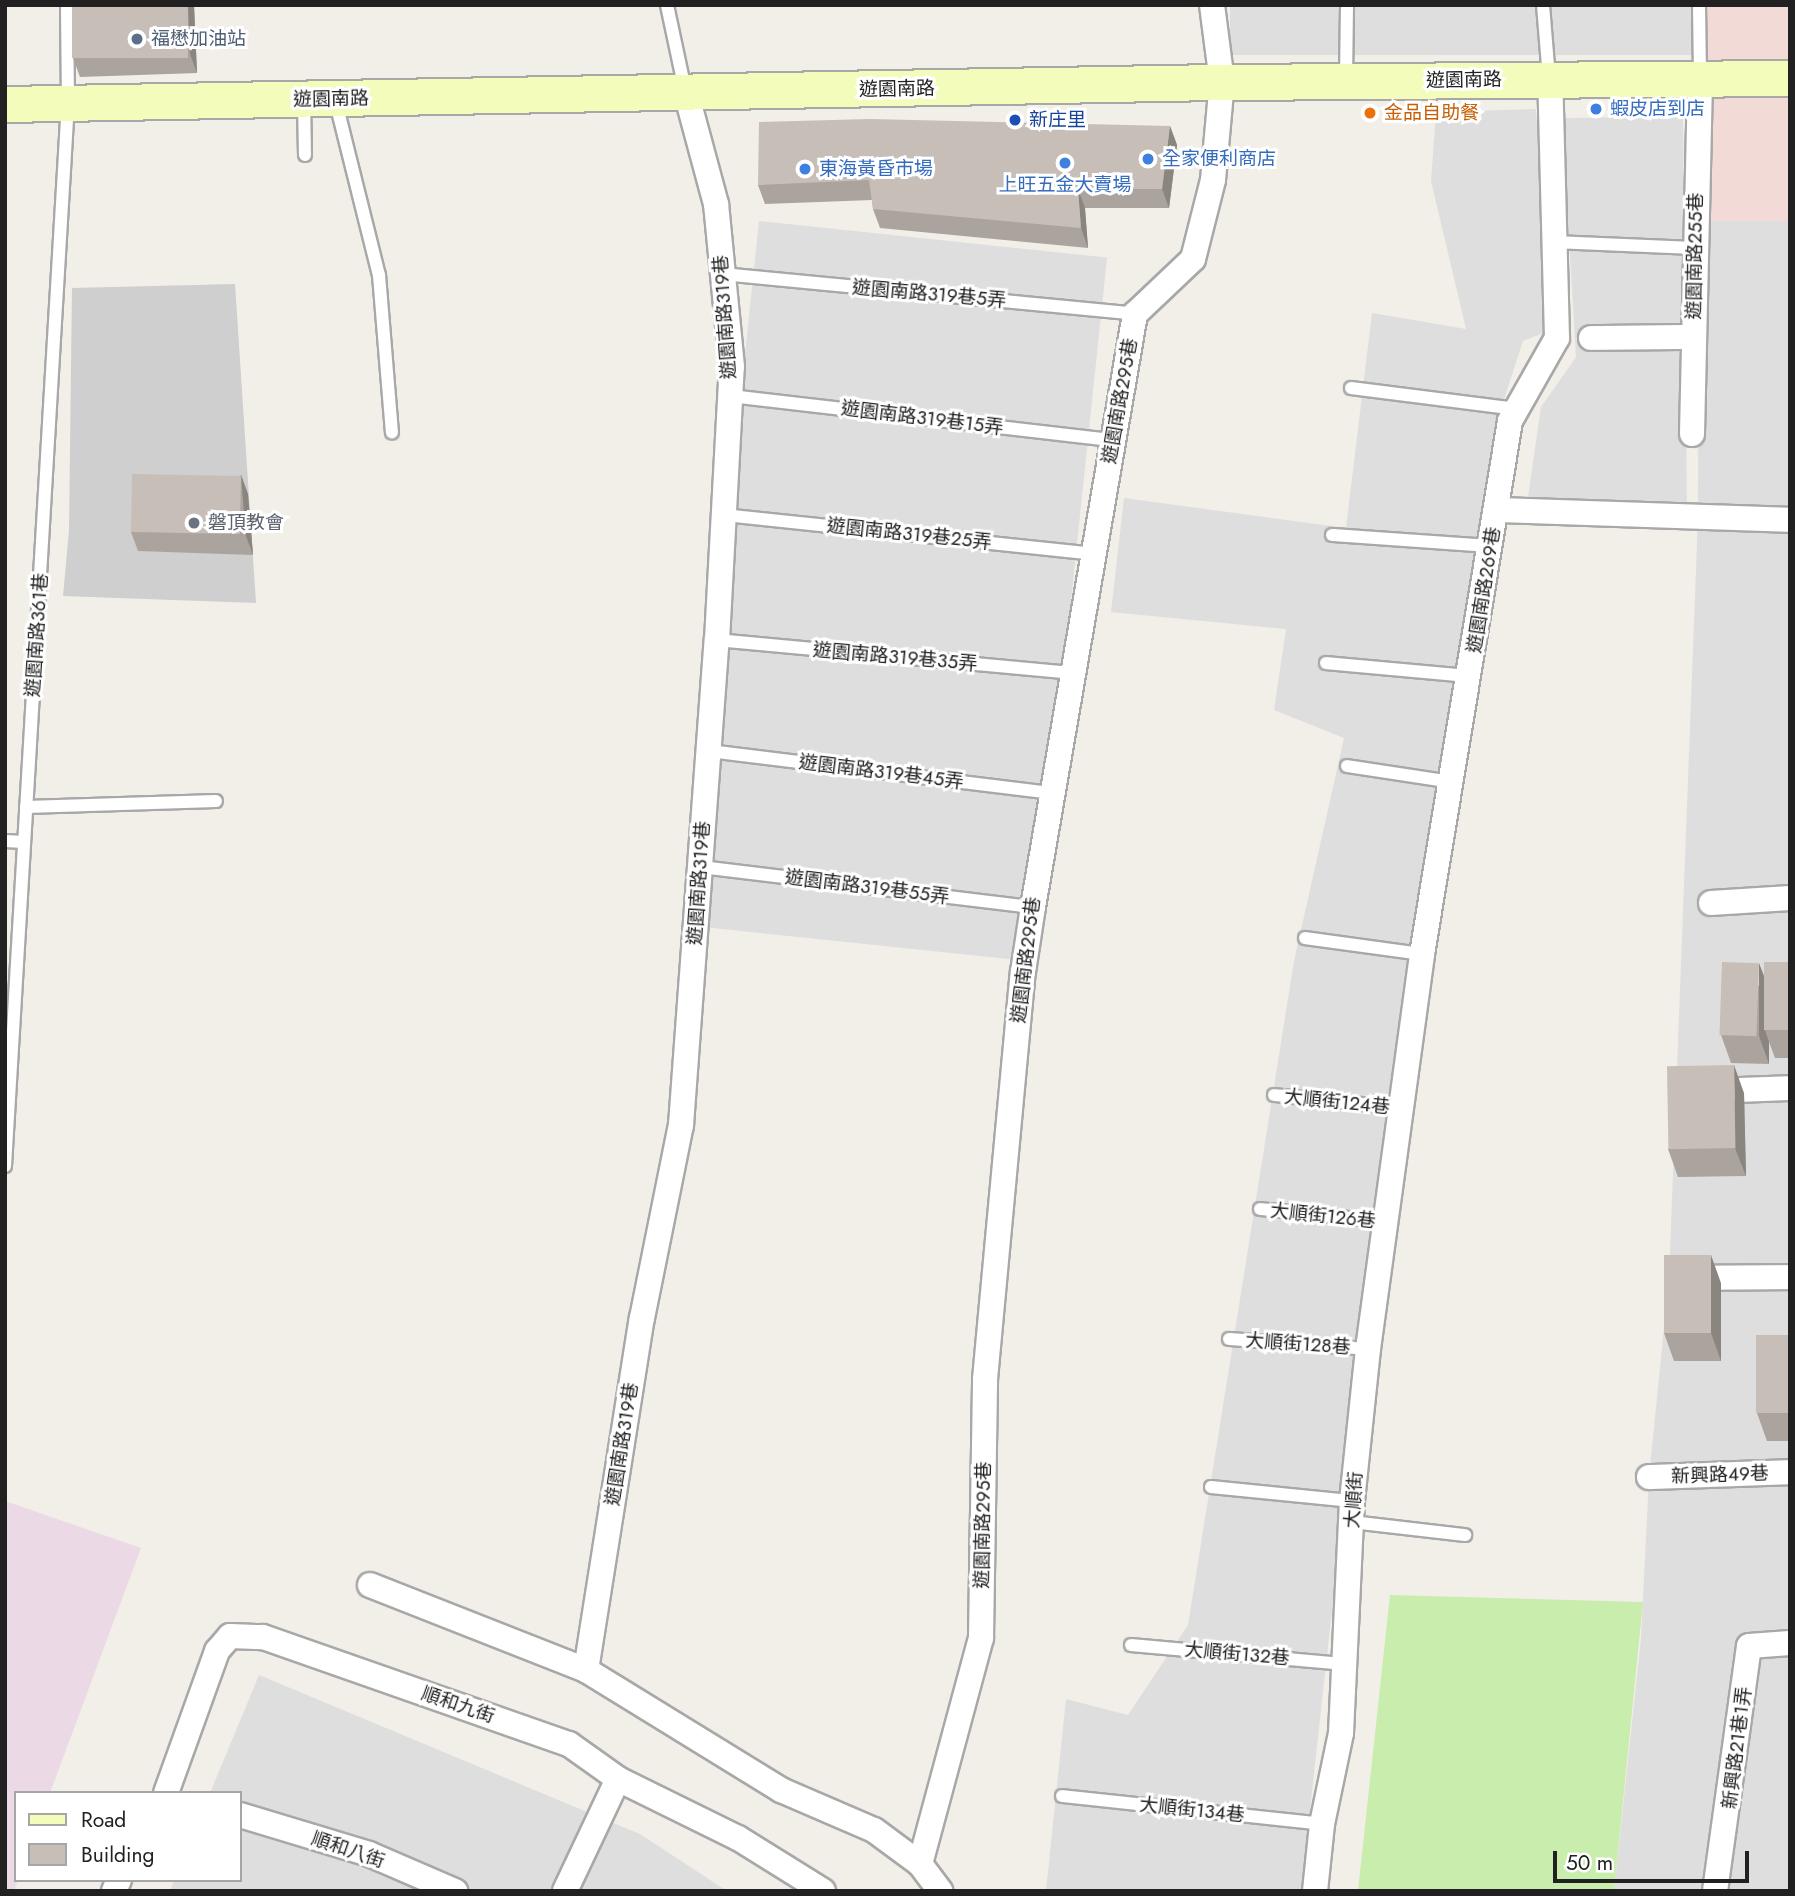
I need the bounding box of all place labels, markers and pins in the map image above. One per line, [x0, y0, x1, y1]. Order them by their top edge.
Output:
place label: 福懋加油站 [151, 28, 246, 50]
marker: 福懋加油站 [129, 31, 145, 47]
place label: 蝦皮店到店 [1610, 98, 1705, 120]
marker: 蝦皮店到店 [1588, 101, 1604, 117]
place label: 金品自助餐 [1384, 102, 1479, 124]
marker: 金品自助餐 [1362, 105, 1378, 121]
place label: 新庄里 [1029, 109, 1086, 131]
marker: 新庄里 [1007, 112, 1023, 128]
place label: 全家便利商店 [1162, 148, 1276, 170]
marker: 全家便利商店 [1140, 151, 1156, 167]
marker: 上旺五金大賣場 [1057, 155, 1073, 171]
place label: 東海黃昏市場 [819, 158, 933, 180]
marker: 東海黃昏市場 [797, 161, 813, 177]
place label: 上旺五金大賣場 [999, 174, 1131, 196]
place label: 磐頂教會 [208, 512, 284, 534]
marker: 磐頂教會 [186, 515, 202, 531]

